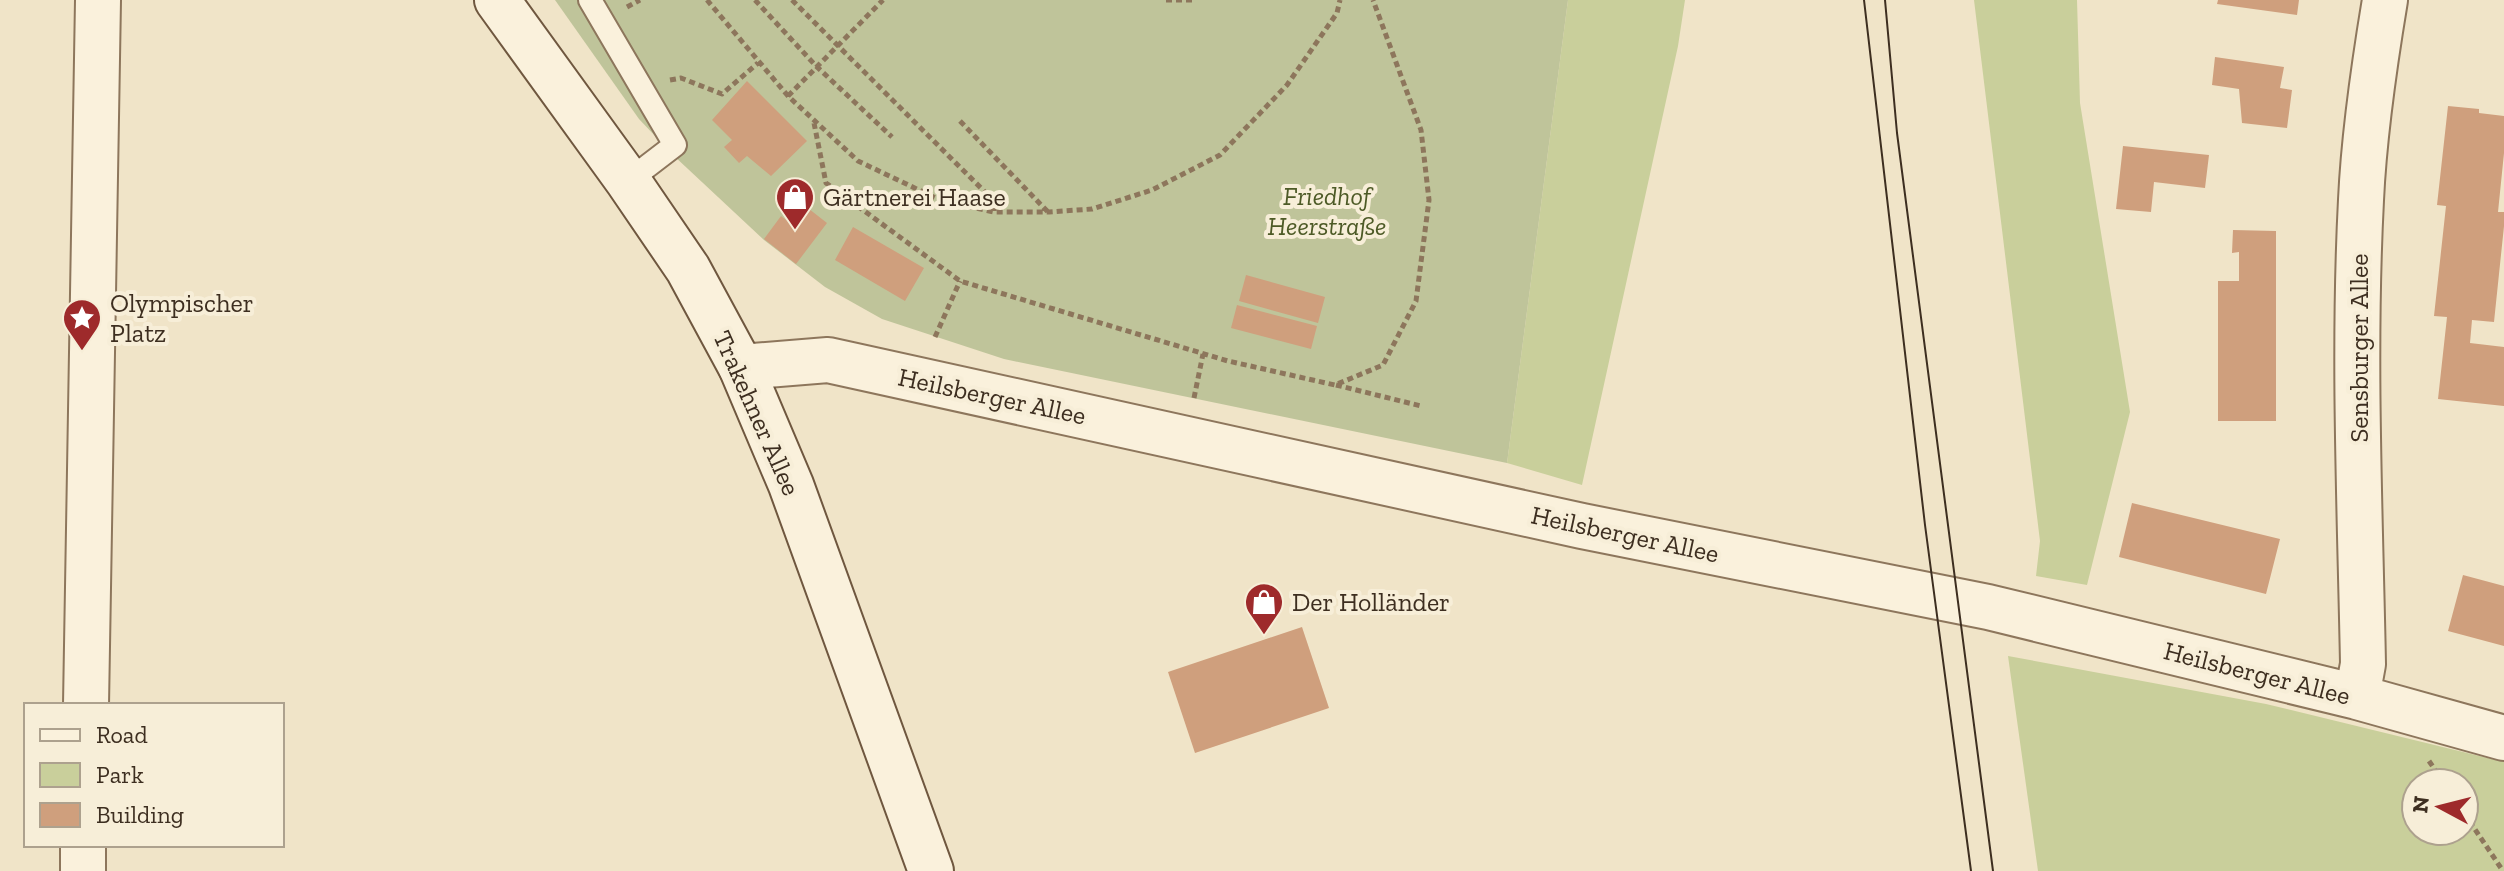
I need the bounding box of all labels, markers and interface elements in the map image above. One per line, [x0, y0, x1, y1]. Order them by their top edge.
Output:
shop icon: Gärtnerei Haase [774, 176, 816, 231]
park label: Friedhof Heerstraße [1268, 180, 1386, 242]
place label: Gärtnerei Haase [823, 181, 1006, 213]
street label: Sensburger Allee [2343, 254, 2375, 442]
place label: Olympischer Platz [110, 287, 254, 349]
place icon: Olympischer Platz [61, 297, 103, 352]
street label: Trakehner Allee [706, 326, 808, 500]
street label: Heilsberger Allee [895, 360, 1089, 432]
street label: Heilsberger Allee [1528, 498, 1722, 570]
shop icon: Der Holländer [1243, 581, 1285, 636]
place label: Der Holländer [1292, 586, 1450, 618]
street label: Heilsberger Allee [2160, 634, 2354, 712]
legend [24, 703, 284, 847]
text: Road [96, 720, 148, 749]
text: Park [96, 760, 144, 789]
north arrow [2400, 767, 2480, 847]
text: N [2406, 794, 2435, 815]
text: Building [96, 800, 184, 829]

